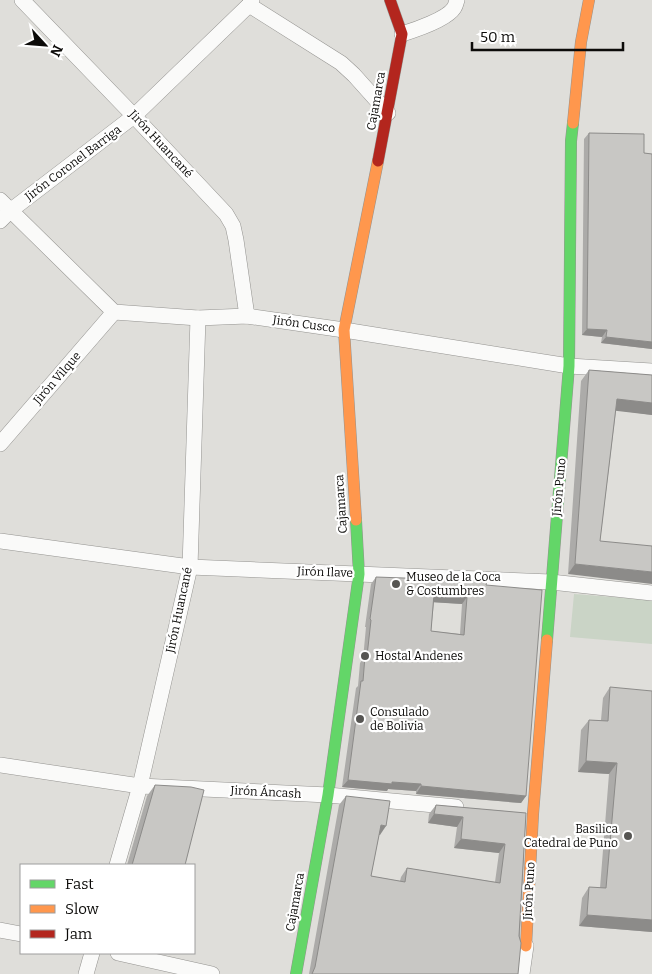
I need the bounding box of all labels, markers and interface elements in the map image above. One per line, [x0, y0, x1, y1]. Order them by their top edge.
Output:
north arrow [20, 20, 70, 70]
scale bar [472, 20, 623, 52]
text: 50 m [480, 28, 516, 46]
text: N [46, 42, 66, 59]
street label: Cajamarca [364, 70, 388, 131]
street label: Jirón Huancané [125, 107, 196, 181]
street label: Jirón Coronel Barriga [21, 122, 124, 204]
street label: Jirón Cusco [271, 313, 336, 335]
street label: Jirón Vilque [30, 349, 84, 408]
street label: Jirón Puno [549, 457, 569, 518]
street label: Cajamarca [332, 473, 350, 534]
street label: Jirón Ilave [296, 564, 353, 580]
street label: Jirón Huancané [163, 566, 195, 655]
place label: Museo de la Coca & Costumbres [406, 570, 501, 598]
marker: Museo de la Coca & Costumbres [390, 578, 402, 590]
place label: Hostal Andenes [375, 649, 463, 663]
marker: Hostal Andenes [359, 650, 371, 662]
place label: Consulado de Bolivia [370, 705, 429, 733]
marker: Consulado de Bolivia [354, 713, 366, 725]
street label: Jirón Áncash [229, 782, 302, 801]
place label: Basilica Catedral de Puno [524, 822, 618, 850]
marker: Basilica Catedral de Puno [622, 830, 634, 842]
street label: Jirón Puno [520, 861, 538, 922]
legend [20, 864, 195, 954]
street label: Cajamarca [283, 871, 307, 932]
text: Fast [65, 875, 94, 893]
text: Slow [65, 900, 100, 918]
text: Jam [64, 925, 93, 943]

